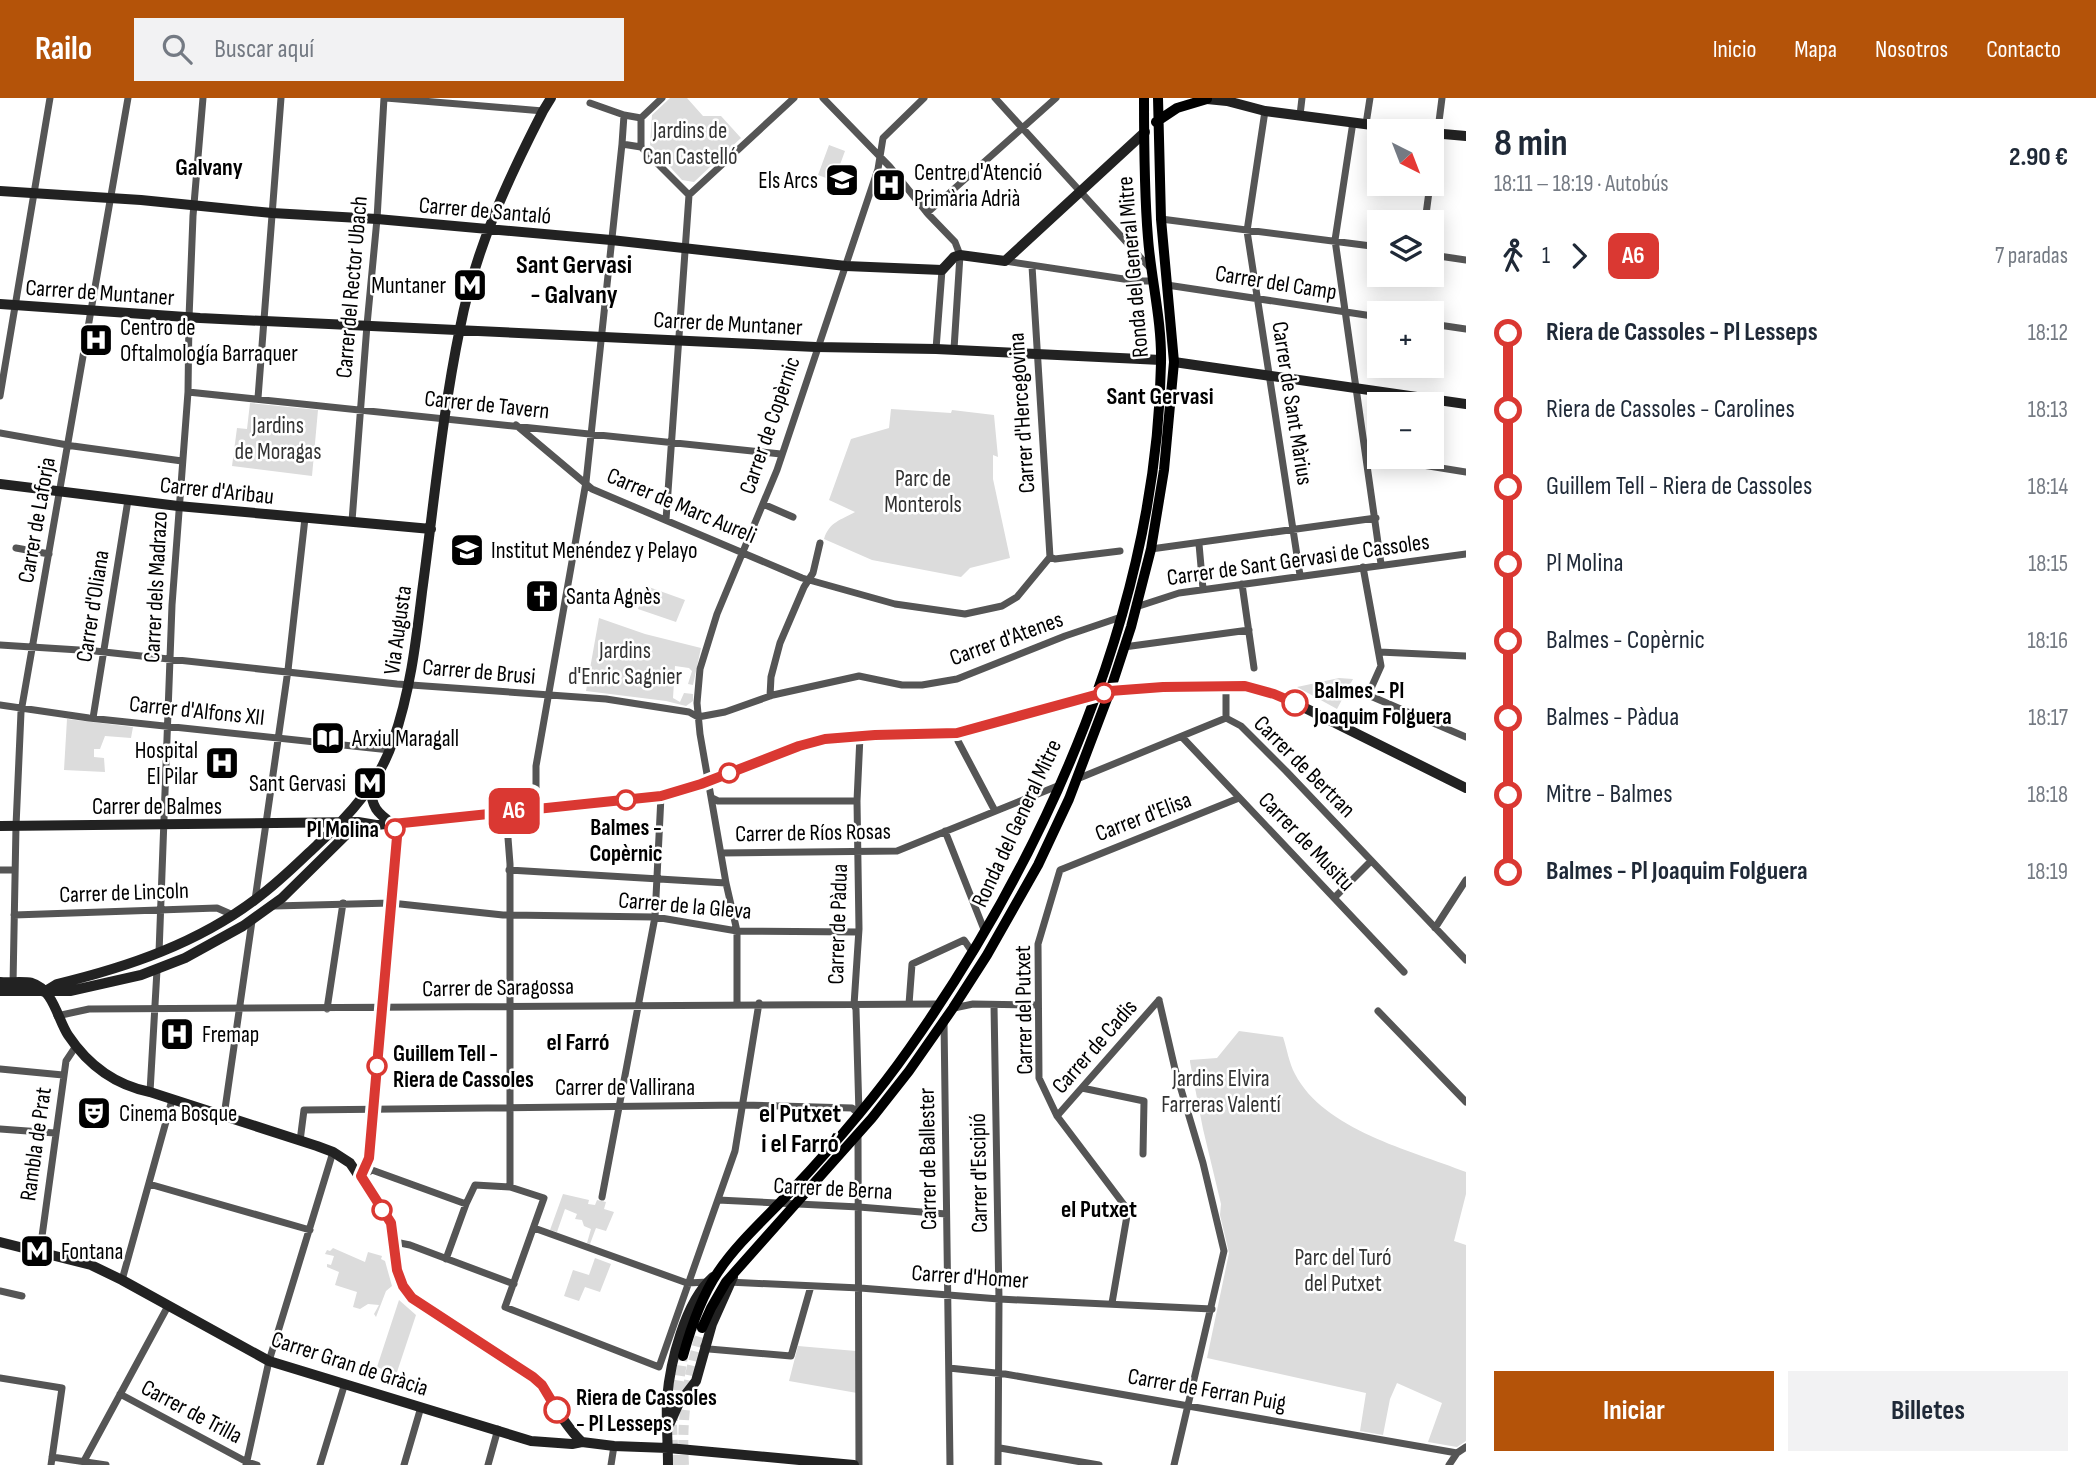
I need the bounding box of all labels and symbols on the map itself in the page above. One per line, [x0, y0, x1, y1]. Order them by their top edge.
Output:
park label: Jardins de Can Castelló [642, 117, 738, 171]
north arrow [1367, 119, 1444, 196]
district label: Galvany [175, 153, 243, 182]
place label: Centre d'Atenció Primària Adrià [914, 159, 1042, 213]
school or university icon: Els Arcs [823, 161, 861, 199]
hospital icon: Centre d'Atenció Primària Adrià [870, 166, 908, 204]
place label: Els Arcs [758, 167, 818, 195]
street label: Ronda del General Mitre [1111, 175, 1155, 359]
street label: Carrer de Santaló [418, 191, 552, 231]
street label: Carrer del Rector Ubach [330, 195, 374, 379]
district label: Sant Gervasi - Galvany [516, 250, 632, 311]
street label: Carrer del Camp [1213, 260, 1339, 306]
metro station icon: Muntaner [451, 266, 489, 304]
place label: Muntaner [371, 272, 446, 300]
street label: Carrer de Muntaner [25, 274, 176, 312]
street label: Carrer de Muntaner [653, 306, 804, 342]
place label: Centro de Oftalmología Barraquer [120, 314, 298, 368]
street label: Carrer de Sant Màrius [1265, 319, 1319, 487]
hospital icon: Centro de Oftalmología Barraquer [77, 321, 115, 359]
street label: Carrer d'Hercegovina [1002, 332, 1042, 494]
street label: Carrer de Copèrnic [733, 353, 807, 498]
district label: Sant Gervasi [1106, 382, 1214, 411]
street label: Carrer de Tavern [423, 385, 551, 425]
park label: Jardins de Moragas [235, 412, 321, 466]
street label: Carrer de Laforja [12, 455, 62, 585]
street label: Carrer de Marc Aureli [602, 462, 761, 550]
park label: Parc de Monterols [884, 465, 962, 519]
street label: Carrer d'Aribau [159, 471, 275, 511]
street label: Carrer dels Madrazo [138, 511, 174, 664]
street label: Carrer de Sant Gervasi de Cassoles [1165, 528, 1431, 592]
school or university icon: Institut Menéndez y Pelayo [448, 531, 486, 569]
place label: Institut Menéndez y Pelayo [491, 537, 698, 565]
street label: Carrer d'Oliana [70, 548, 116, 664]
church icon: Santa Agnès [523, 577, 561, 615]
place label: Santa Agnès [566, 583, 661, 611]
street label: Via Augusta [378, 584, 418, 676]
street label: Carrer d'Atenes [946, 606, 1067, 672]
park label: Jardins d'Enric Sagnier [568, 637, 682, 691]
street label: Carrer de Brusi [421, 653, 537, 691]
place label: Balmes - Pl Joaquim Folguera [1313, 677, 1452, 731]
unlabelled marker [1094, 683, 1114, 703]
street label: Carrer d'Alfons XII [128, 690, 266, 732]
marker: Balmes - Pl Joaquim Folguera [1282, 690, 1308, 716]
street label: Carrer de Bertran [1247, 710, 1361, 824]
library icon: Arxiu Maragall [309, 719, 347, 757]
place label: Arxiu Maragall [351, 725, 459, 753]
street label: Ronda del General Mitre [966, 735, 1068, 912]
place label: Hospital El Pilar [135, 737, 198, 791]
hospital icon: Hospital El Pilar [203, 744, 241, 782]
unlabelled marker [719, 763, 739, 783]
metro station icon: Sant Gervasi [351, 764, 389, 802]
place label: Sant Gervasi [249, 770, 346, 798]
street label: Carrer d'Elisa [1091, 786, 1195, 848]
street label: Carrer de Musitu [1252, 786, 1360, 897]
line badge: A6 [482, 788, 546, 834]
marker: Balmes - Copèrnic [616, 790, 636, 810]
street label: Carrer de Balmes [92, 793, 222, 821]
place label: Balmes - Copèrnic [589, 814, 663, 868]
place label: Pl Molina [307, 816, 379, 844]
street label: Carrer de Ríos Rosas [735, 818, 891, 848]
marker: Pl Molina [385, 819, 405, 839]
street label: Carrer de Pàdua [822, 863, 854, 985]
street label: Carrer de Lincoln [59, 877, 189, 909]
street label: Carrer de la Gleva [617, 886, 753, 926]
street label: Carrer del Putxet [1009, 945, 1039, 1075]
street label: Carrer de Saragossa [422, 973, 574, 1003]
street label: Carrer de Cadis [1046, 994, 1143, 1100]
hospital icon: Fremap [158, 1015, 196, 1053]
place label: Fremap [202, 1021, 259, 1049]
district label: el Farró [547, 1028, 609, 1057]
place label: Guillem Tell - Riera de Cassoles [393, 1040, 534, 1094]
marker: Guillem Tell - Riera de Cassoles [367, 1056, 387, 1076]
park label: Jardins Elvira Farreras Valentí [1161, 1065, 1281, 1119]
street label: Carrer de Vallirana [555, 1074, 695, 1102]
street label: Rambla de Prat [14, 1085, 58, 1203]
street label: Carrer de Ballester [913, 1087, 943, 1230]
theatre icon: Cinema Bosque [75, 1094, 113, 1132]
district label: el Putxet i el Farró [759, 1099, 841, 1160]
place label: Cinema Bosque [119, 1100, 237, 1128]
street label: Carrer d'Escipió [964, 1113, 994, 1233]
street label: Carrer de Berna [773, 1172, 893, 1206]
district label: el Putxet [1061, 1195, 1137, 1224]
unlabelled marker [372, 1200, 392, 1220]
metro station icon: Fontana [18, 1232, 56, 1270]
place label: Fontana [61, 1238, 123, 1266]
park label: Parc del Turó del Putxet [1294, 1244, 1392, 1298]
street label: Carrer d'Homer [911, 1259, 1030, 1295]
street label: Carrer Gran de Gràcia [268, 1325, 432, 1403]
street label: Carrer de Ferran Puig [1126, 1362, 1288, 1418]
street label: Carrer de Trilla [136, 1374, 247, 1450]
place label: Riera de Cassoles - Pl Lesseps [576, 1384, 717, 1438]
marker: Riera de Cassoles - Pl Lesseps [544, 1397, 570, 1423]

